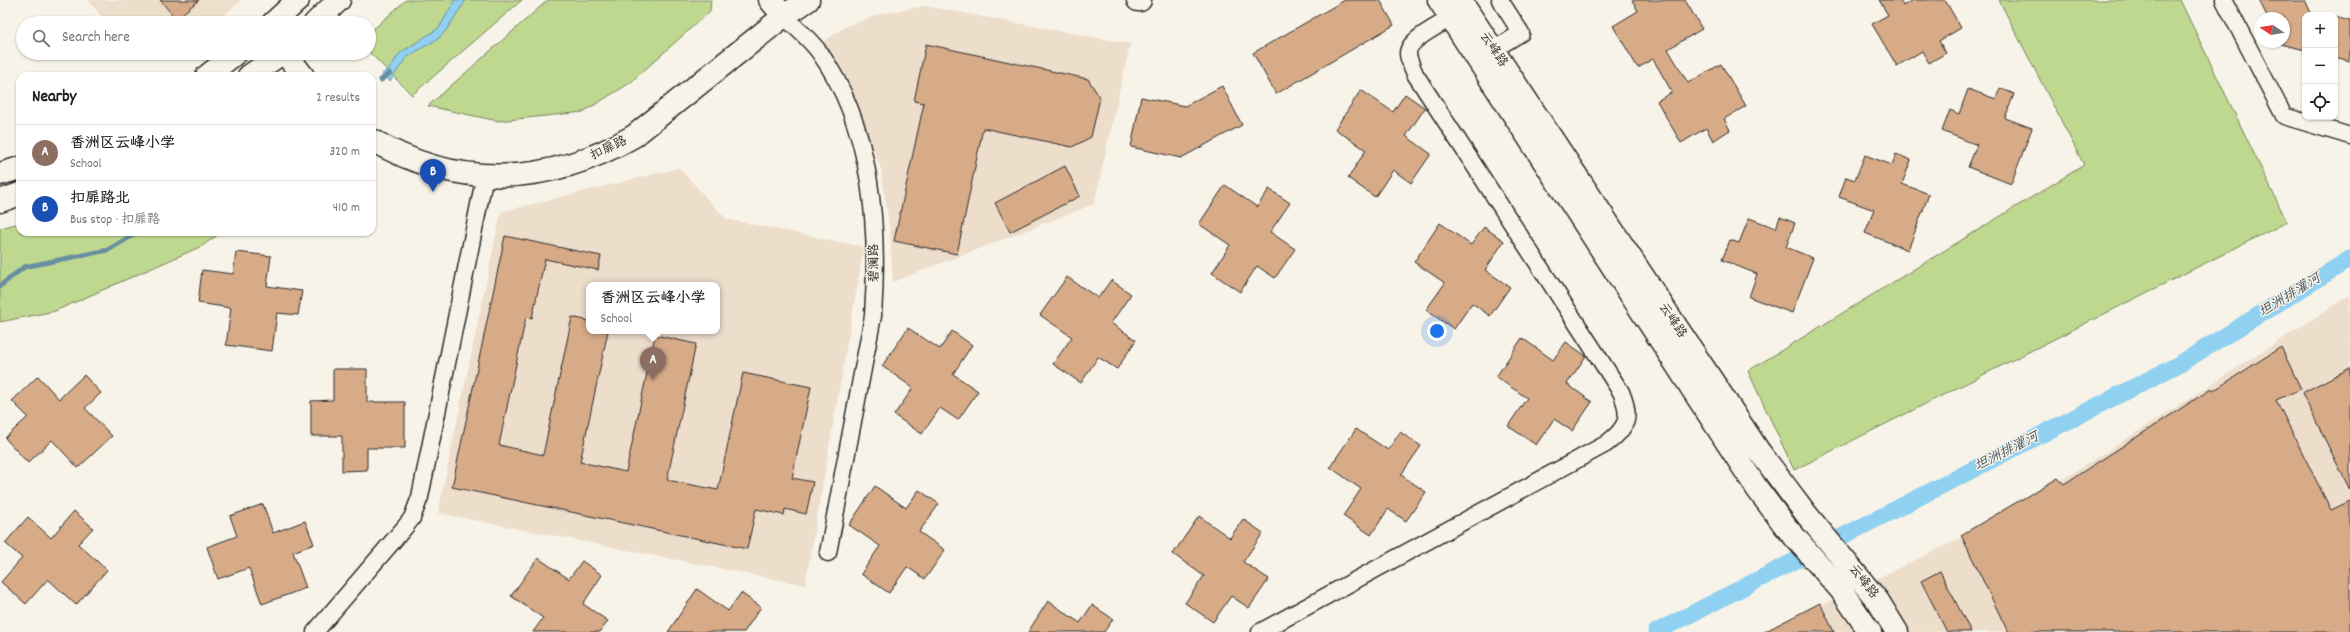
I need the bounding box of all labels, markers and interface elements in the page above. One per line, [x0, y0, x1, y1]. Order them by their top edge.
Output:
north arrow [2254, 12, 2290, 48]
map controls [2302, 12, 2338, 120]
button: + [2302, 12, 2338, 48]
search box [16, 16, 376, 60]
icon: search [30, 27, 52, 49]
text: Search here [62, 27, 130, 49]
street label: 云峰路 [1474, 29, 1512, 71]
button: − [2302, 48, 2338, 84]
button: locate [2302, 84, 2338, 120]
text: Nearby [32, 86, 76, 110]
text: 2 results [316, 89, 360, 108]
street label: 扣扉路 [587, 132, 631, 166]
text: 香洲区云峰小学 [70, 133, 175, 155]
text: A [41, 143, 49, 162]
text: 320 m [330, 143, 360, 162]
text: School [70, 155, 102, 174]
pin: B [420, 159, 446, 192]
text: 扣扉路北 [70, 188, 130, 210]
text: B [42, 199, 48, 218]
text: 410 m [333, 199, 360, 218]
text: Bus stop · 扣扉路 [70, 211, 160, 230]
street label: 碧澜路 [865, 243, 885, 283]
water label: 坦洲排灌河 [2255, 268, 2327, 323]
popup [586, 282, 720, 334]
text: 香洲区云峰小学 [600, 288, 706, 310]
street label: 云峰路 [1653, 300, 1691, 342]
text: School [600, 310, 632, 329]
your location [1427, 321, 1447, 341]
pin: A [640, 347, 666, 380]
water label: 坦洲排灌河 [1971, 426, 2045, 477]
street label: 云峰路 [1844, 561, 1882, 603]

